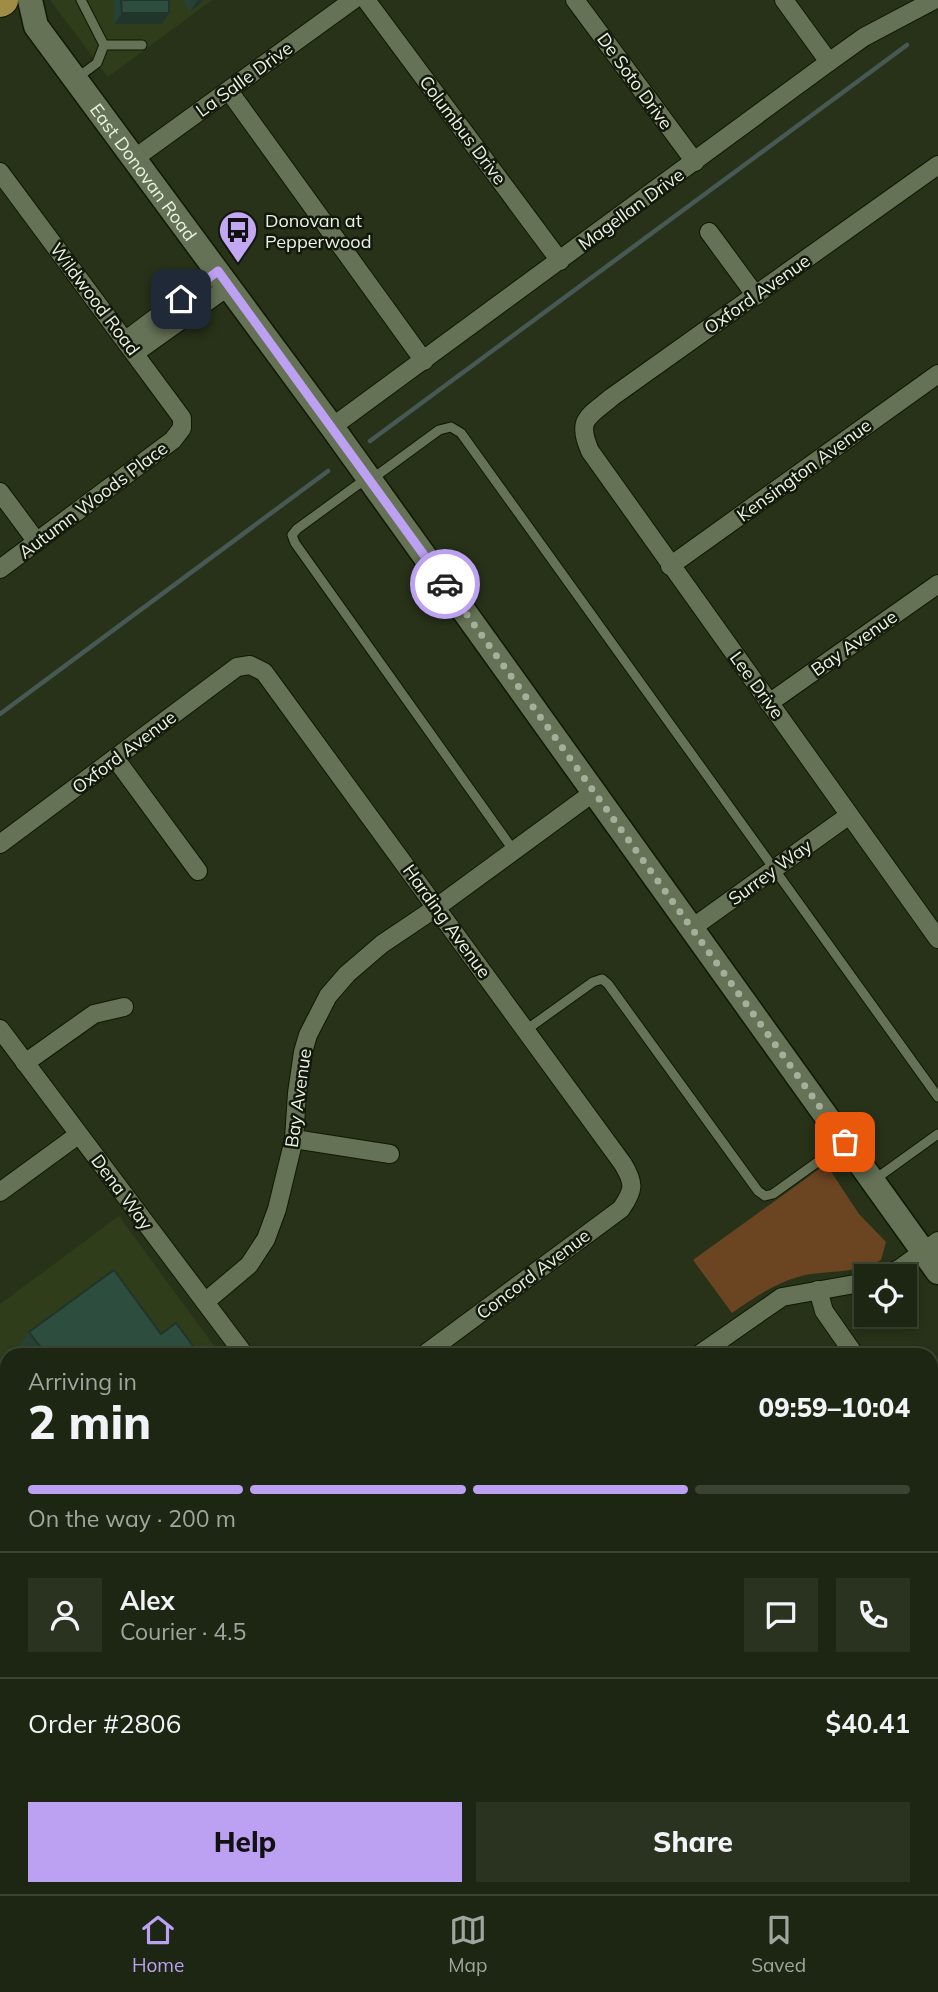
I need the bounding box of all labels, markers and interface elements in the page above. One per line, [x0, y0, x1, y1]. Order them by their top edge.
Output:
street label: De Soto Drive [592, 28, 678, 134]
street label: La Salle Drive [191, 36, 297, 122]
street label: Columbus Drive [414, 71, 512, 189]
street label: East Donovan Road [85, 99, 202, 245]
street label: Magellan Drive [574, 163, 688, 255]
bus stop icon: Donovan at Pepperwood [217, 209, 259, 264]
place label: Donovan at Pepperwood [265, 209, 371, 253]
street label: Wildwood Road [45, 238, 145, 360]
street label: Oxford Avenue [700, 249, 814, 339]
pin [151, 269, 211, 329]
icon: home [162, 280, 200, 318]
street label: Kensington Avenue [732, 413, 876, 527]
street label: Autumn Woods Place [14, 436, 172, 564]
courier [410, 549, 480, 619]
icon: car [426, 565, 464, 603]
street label: Bay Avenue [806, 605, 902, 681]
street label: Lee Drive [725, 647, 789, 723]
street label: Oxford Avenue [67, 705, 181, 799]
street label: Surrey Way [724, 834, 817, 910]
street label: Harding Avenue [398, 860, 496, 982]
street label: Bay Avenue [280, 1047, 316, 1149]
pin [815, 1112, 875, 1172]
icon: bag [826, 1123, 864, 1161]
street label: Dena Way [86, 1150, 158, 1235]
street label: Concord Avenue [472, 1224, 594, 1324]
map controls [854, 1264, 917, 1327]
button: locate [854, 1264, 917, 1327]
text: Arriving in [28, 1367, 137, 1396]
text: 09:59–10:04 [759, 1391, 910, 1424]
text: 2 min [28, 1393, 151, 1451]
text: On the way · 200 m [28, 1504, 236, 1533]
button: person [28, 1578, 102, 1652]
button: chat [744, 1578, 818, 1652]
button: phone [836, 1578, 910, 1652]
text: Alex [120, 1584, 175, 1617]
text: Courier · 4.5 [120, 1617, 246, 1646]
text: Order #2806 [28, 1707, 181, 1740]
text: $40.41 [826, 1707, 910, 1740]
button: Help [28, 1802, 462, 1882]
button: Share [476, 1802, 910, 1882]
tab: Home [132, 1911, 184, 1977]
tab: Map [448, 1911, 487, 1977]
tab: Saved [751, 1911, 806, 1977]

